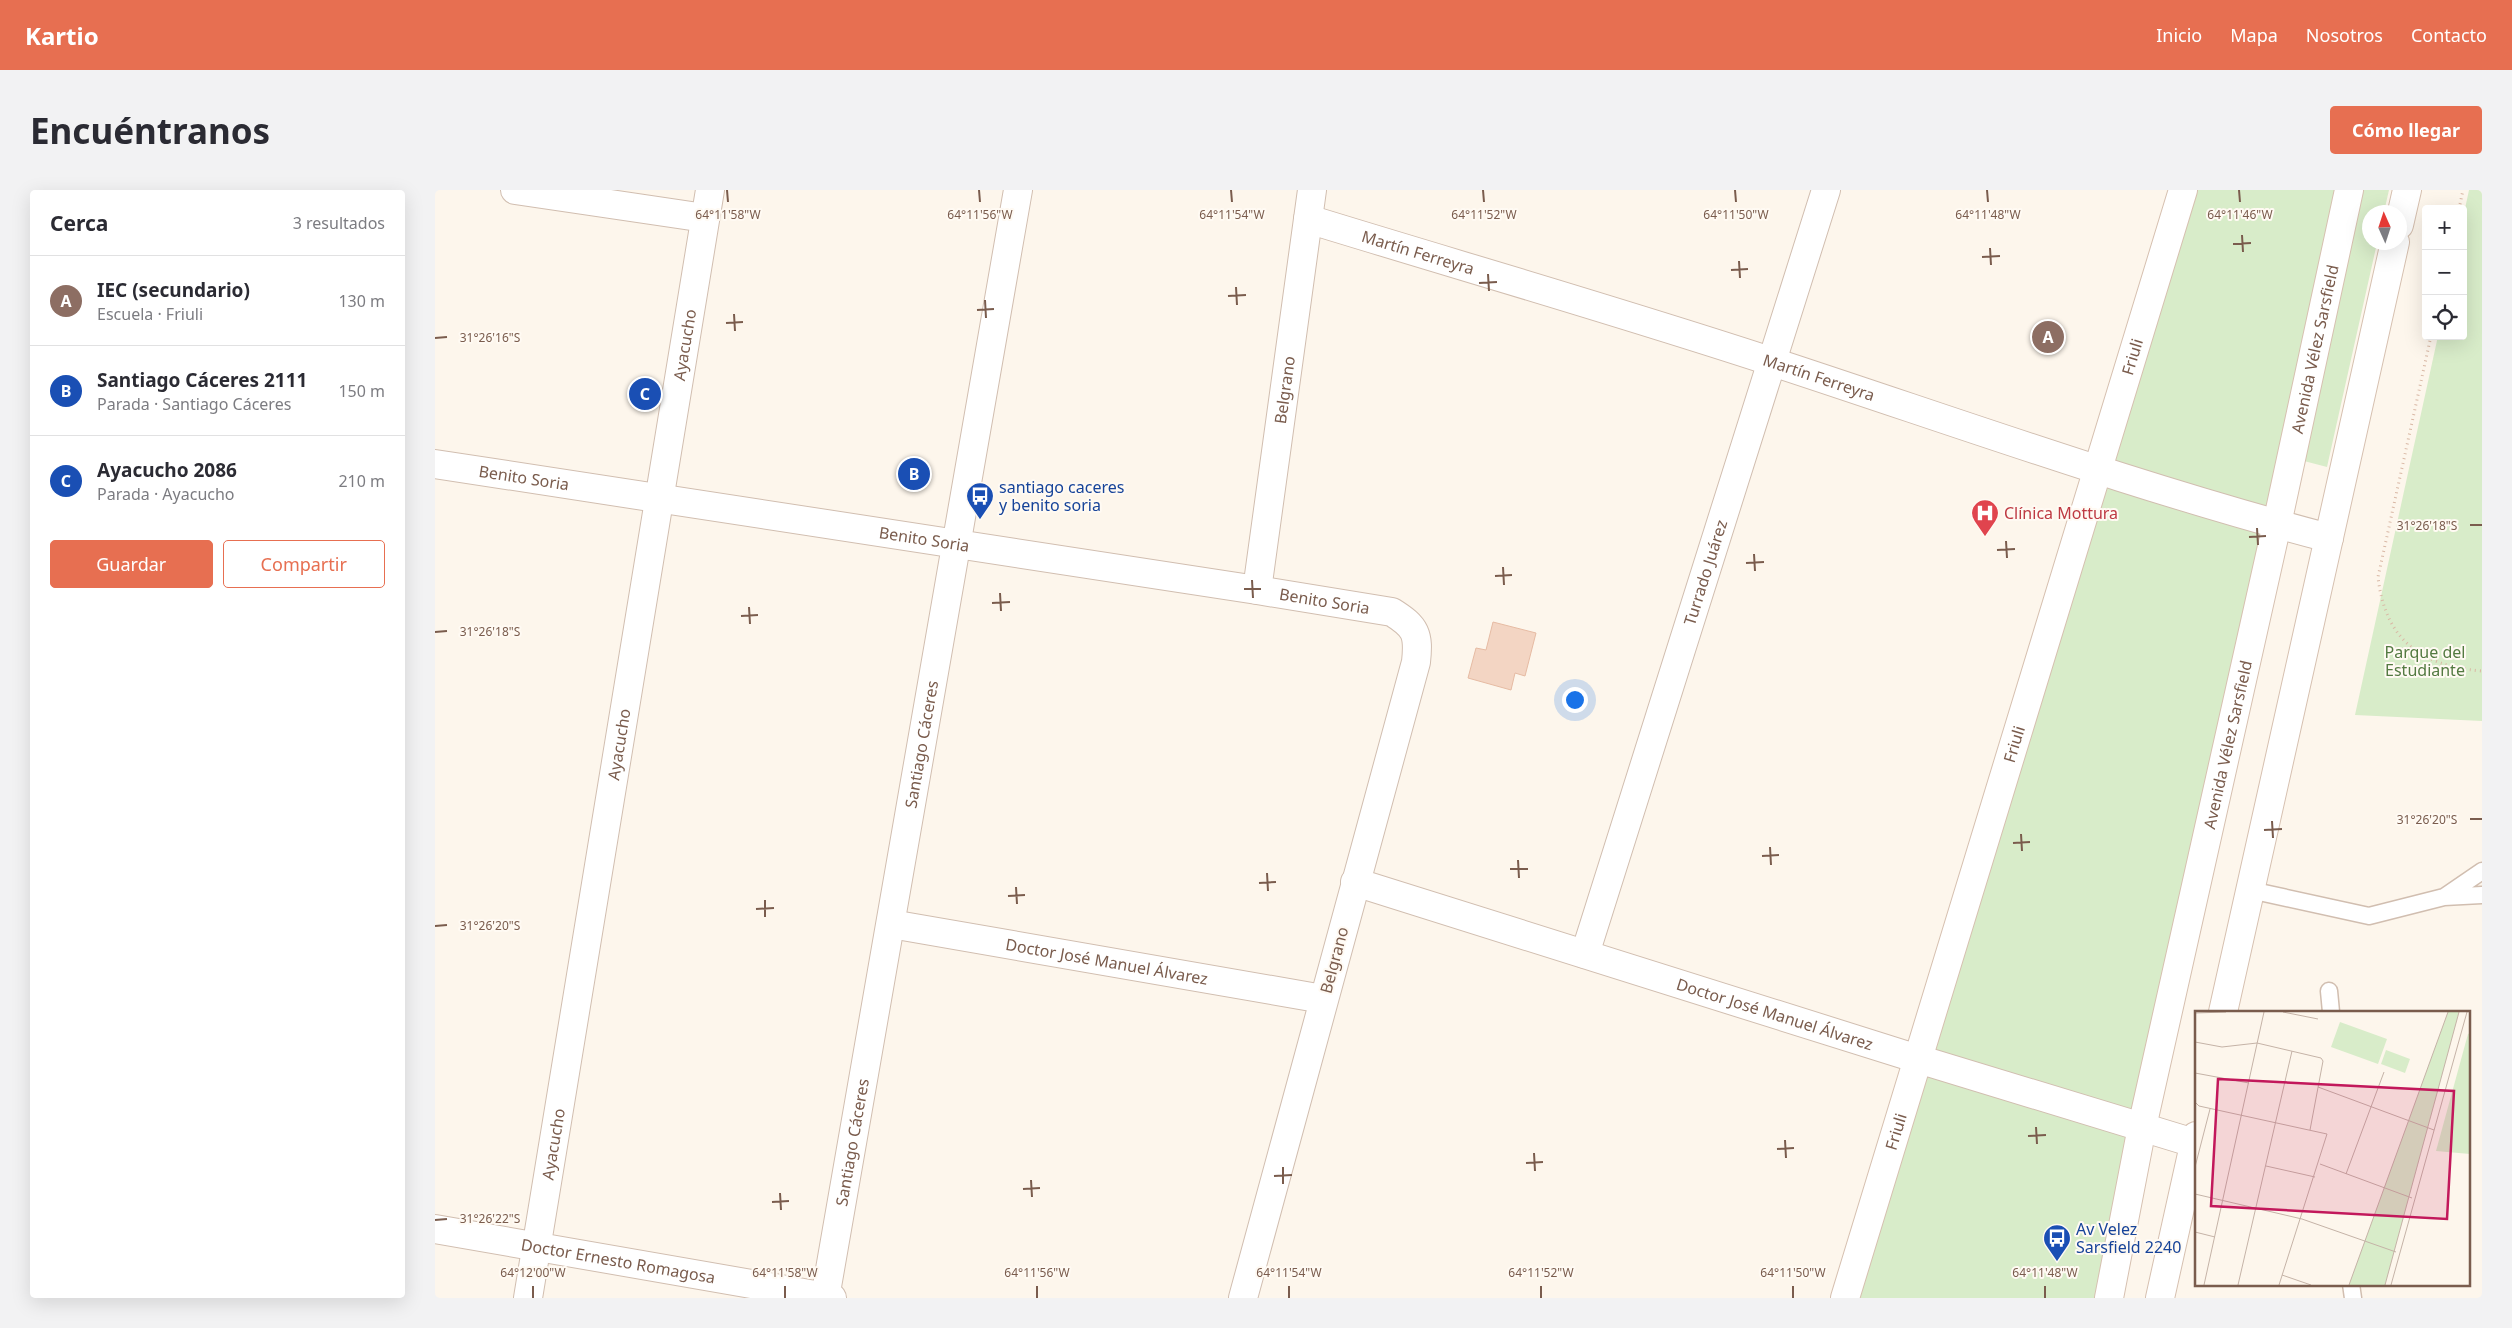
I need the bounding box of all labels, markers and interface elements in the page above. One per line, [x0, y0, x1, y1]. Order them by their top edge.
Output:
text: Kartio [25, 19, 99, 52]
text: Inicio [2156, 23, 2202, 47]
text: Mapa [2230, 23, 2278, 47]
text: Nosotros [2306, 23, 2383, 47]
text: Contacto [2411, 23, 2487, 47]
button: Cómo llegar [2330, 106, 2482, 154]
text: Encuéntranos [30, 107, 270, 154]
north arrow [2362, 205, 2407, 250]
map controls [2422, 205, 2467, 340]
button: + [2422, 205, 2467, 250]
text: 64°11'58"W [695, 206, 761, 223]
text: 64°11'56"W [947, 206, 1013, 223]
text: 64°11'54"W [1199, 206, 1265, 223]
text: 64°11'52"W [1451, 206, 1517, 223]
text: 64°11'50"W [1703, 206, 1769, 223]
text: 64°11'48"W [1955, 206, 2021, 223]
text: 64°11'46"W [2207, 206, 2273, 223]
text: Cerca [50, 209, 108, 237]
text: 3 resultados [293, 212, 385, 234]
street label: Martín Ferreyra [1359, 225, 1477, 280]
button: − [2422, 250, 2467, 295]
street label: Avenida Vélez Sarsfield [2286, 263, 2344, 436]
text: IEC (secundario) [97, 277, 250, 303]
text: A [60, 290, 72, 312]
text: 130 m [338, 290, 385, 312]
button: locate [2422, 295, 2467, 340]
text: Escuela · Friuli [97, 303, 203, 325]
street label: Ayacucho [668, 307, 701, 382]
pin: A [2032, 318, 2064, 356]
text: 31°26'16"S [460, 329, 521, 346]
street label: Friuli [2116, 336, 2148, 378]
street label: Martín Ferreyra [1760, 349, 1878, 406]
street label: Belgrano [1269, 355, 1300, 425]
text: Santiago Cáceres 2111 [97, 367, 307, 393]
pin: C [629, 375, 661, 413]
text: B [61, 380, 71, 402]
text: 150 m [338, 380, 385, 402]
text: Parada · Santiago Cáceres [97, 393, 291, 415]
pin: B [898, 455, 930, 493]
text: Ayacucho 2086 [97, 457, 237, 483]
street label: Benito Soria [477, 460, 571, 495]
text: C [61, 470, 71, 492]
text: 210 m [338, 470, 385, 492]
place label: santiago caceres y benito soria [999, 476, 1124, 516]
bus stop icon: santiago caceres y benito soria [965, 481, 995, 520]
text: Parada · Ayacucho [97, 483, 235, 505]
hospital icon: Clínica Mottura [1970, 498, 2000, 537]
place label: Clínica Mottura [2004, 502, 2118, 524]
street label: Turrado Juárez [1678, 517, 1732, 628]
text: 31°26'18"S [2397, 517, 2458, 534]
street label: Benito Soria [877, 521, 971, 557]
button: Guardar [50, 540, 213, 588]
button: Compartir [223, 540, 385, 588]
street label: Benito Soria [1278, 583, 1371, 619]
text: 31°26'18"S [460, 623, 521, 640]
park label: Parque del Estudiante [2385, 641, 2465, 681]
street label: Avenida Vélez Sarsfield [2198, 658, 2257, 831]
street label: Santiago Cáceres [900, 679, 943, 810]
your location [1562, 687, 1588, 713]
street label: Ayacucho [602, 707, 636, 782]
street label: Friuli [1998, 723, 2030, 765]
text: 31°26'20"S [2397, 811, 2458, 828]
text: 31°26'20"S [460, 917, 521, 934]
street label: Belgrano [1315, 924, 1353, 996]
street label: Doctor José Manuel Álvarez [1004, 933, 1210, 990]
street label: Doctor José Manuel Álvarez [1674, 973, 1876, 1055]
inset map [2195, 1011, 2469, 1286]
street label: Santiago Cáceres [830, 1077, 874, 1208]
street label: Ayacucho [537, 1107, 570, 1181]
street label: Friuli [1880, 1111, 1912, 1153]
text: 31°26'22"S [460, 1210, 521, 1227]
place label: Av Velez Sarsfield 2240 [2076, 1218, 2181, 1258]
bus stop icon: Av Velez Sarsfield 2240 [2042, 1223, 2072, 1262]
street label: Doctor Ernesto Romagosa [519, 1233, 717, 1289]
text: 64°12'00"W [500, 1264, 566, 1281]
text: 64°11'58"W [752, 1264, 818, 1281]
text: 64°11'56"W [1004, 1264, 1070, 1281]
text: 64°11'54"W [1256, 1264, 1322, 1281]
text: 64°11'52"W [1508, 1264, 1574, 1281]
text: 64°11'50"W [1760, 1264, 1826, 1281]
text: 64°11'48"W [2012, 1264, 2078, 1281]

